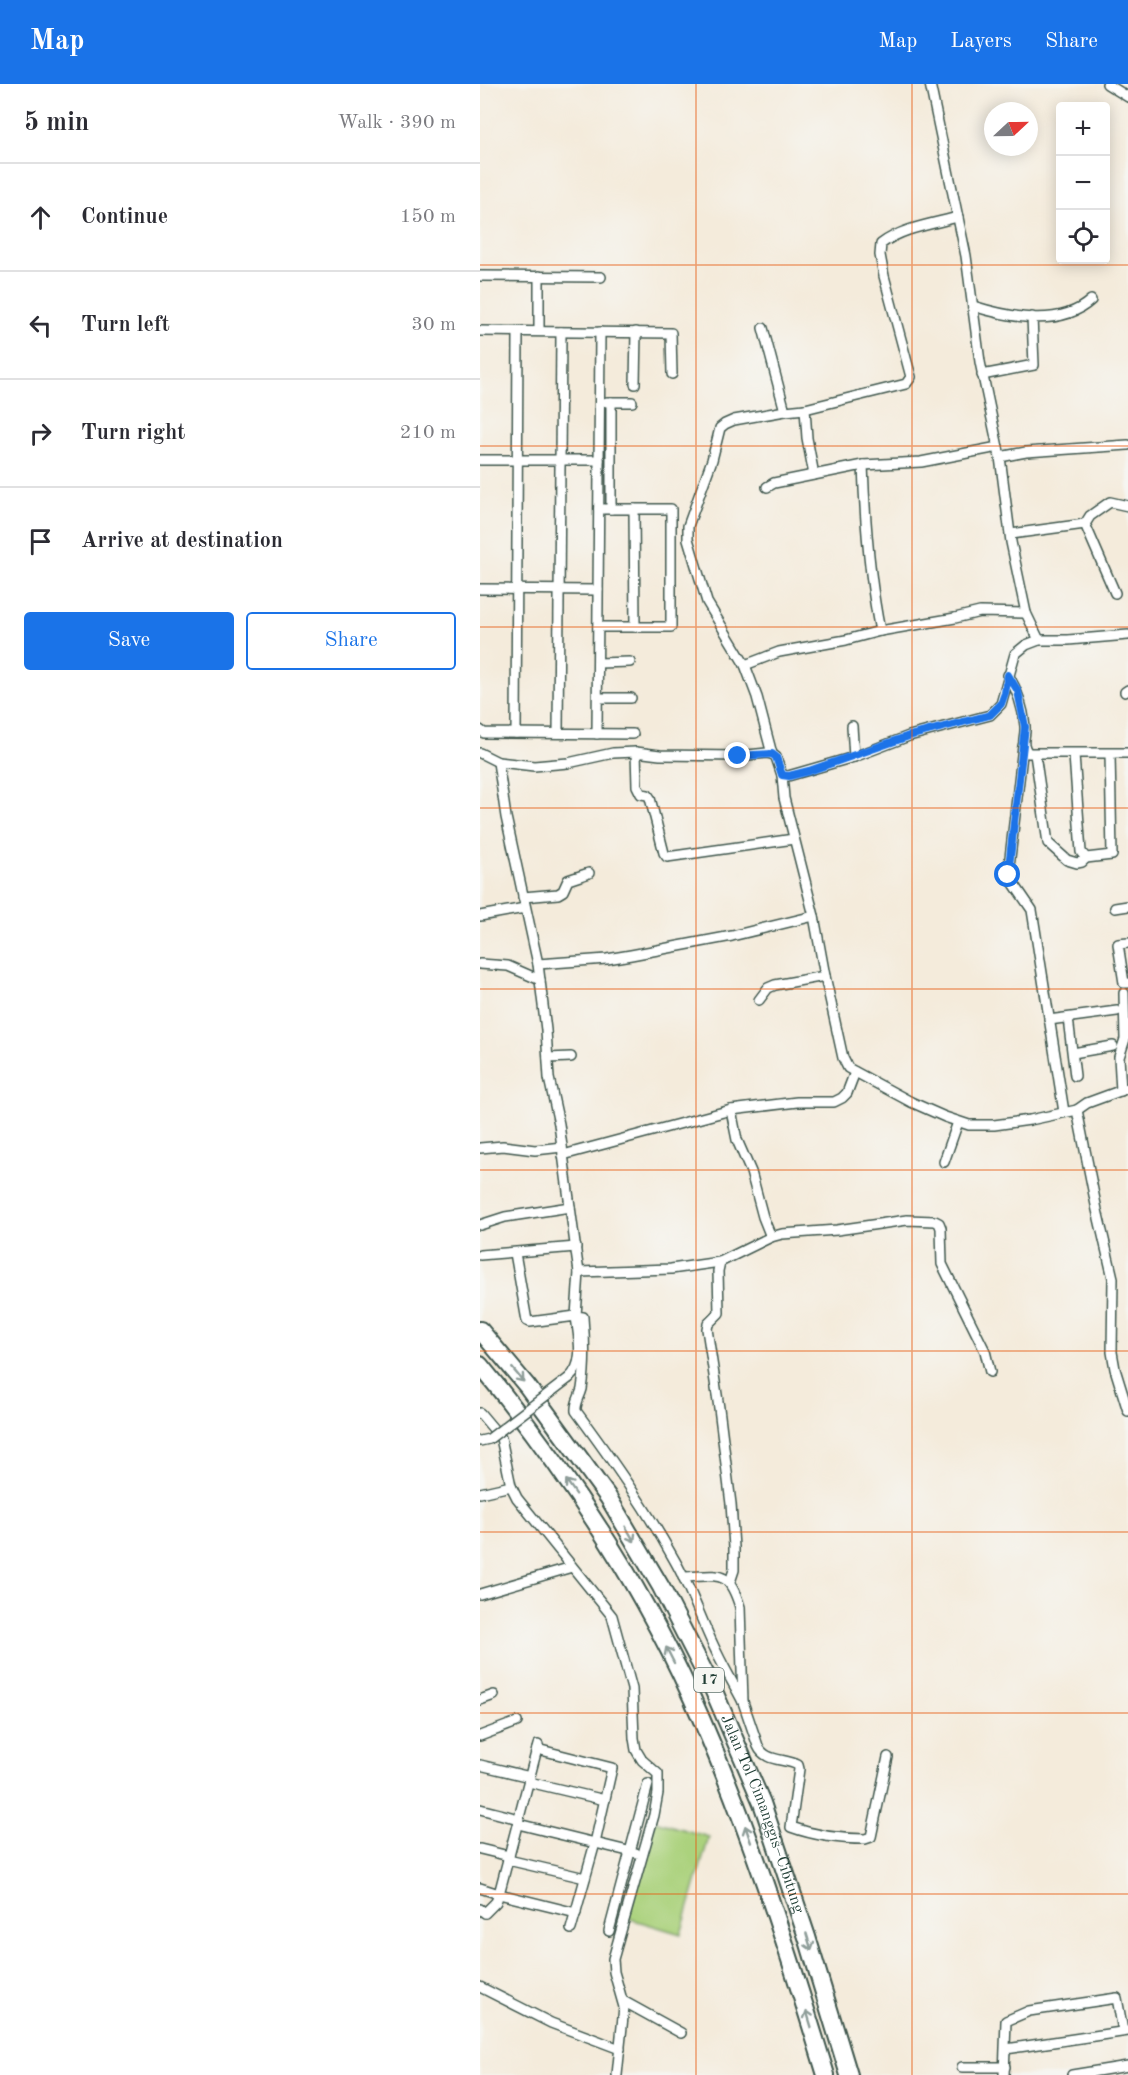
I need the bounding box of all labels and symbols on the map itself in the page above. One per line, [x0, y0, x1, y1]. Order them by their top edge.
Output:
north arrow [984, 102, 1038, 156]
route end [724, 742, 750, 768]
route start [994, 861, 1020, 887]
one-way arrow [511, 1367, 524, 1383]
one-way arrow [565, 1480, 577, 1496]
one-way arrow [624, 1525, 636, 1542]
one-way arrow [664, 1647, 675, 1665]
road number: 17 [694, 1668, 724, 1692]
street label: Jalan Tol Cimanggis–Cibitung [717, 1713, 807, 1916]
one-way arrow [741, 1825, 752, 1844]
one-way arrow [804, 1932, 815, 1951]
one-way arrow [803, 2010, 814, 2029]

